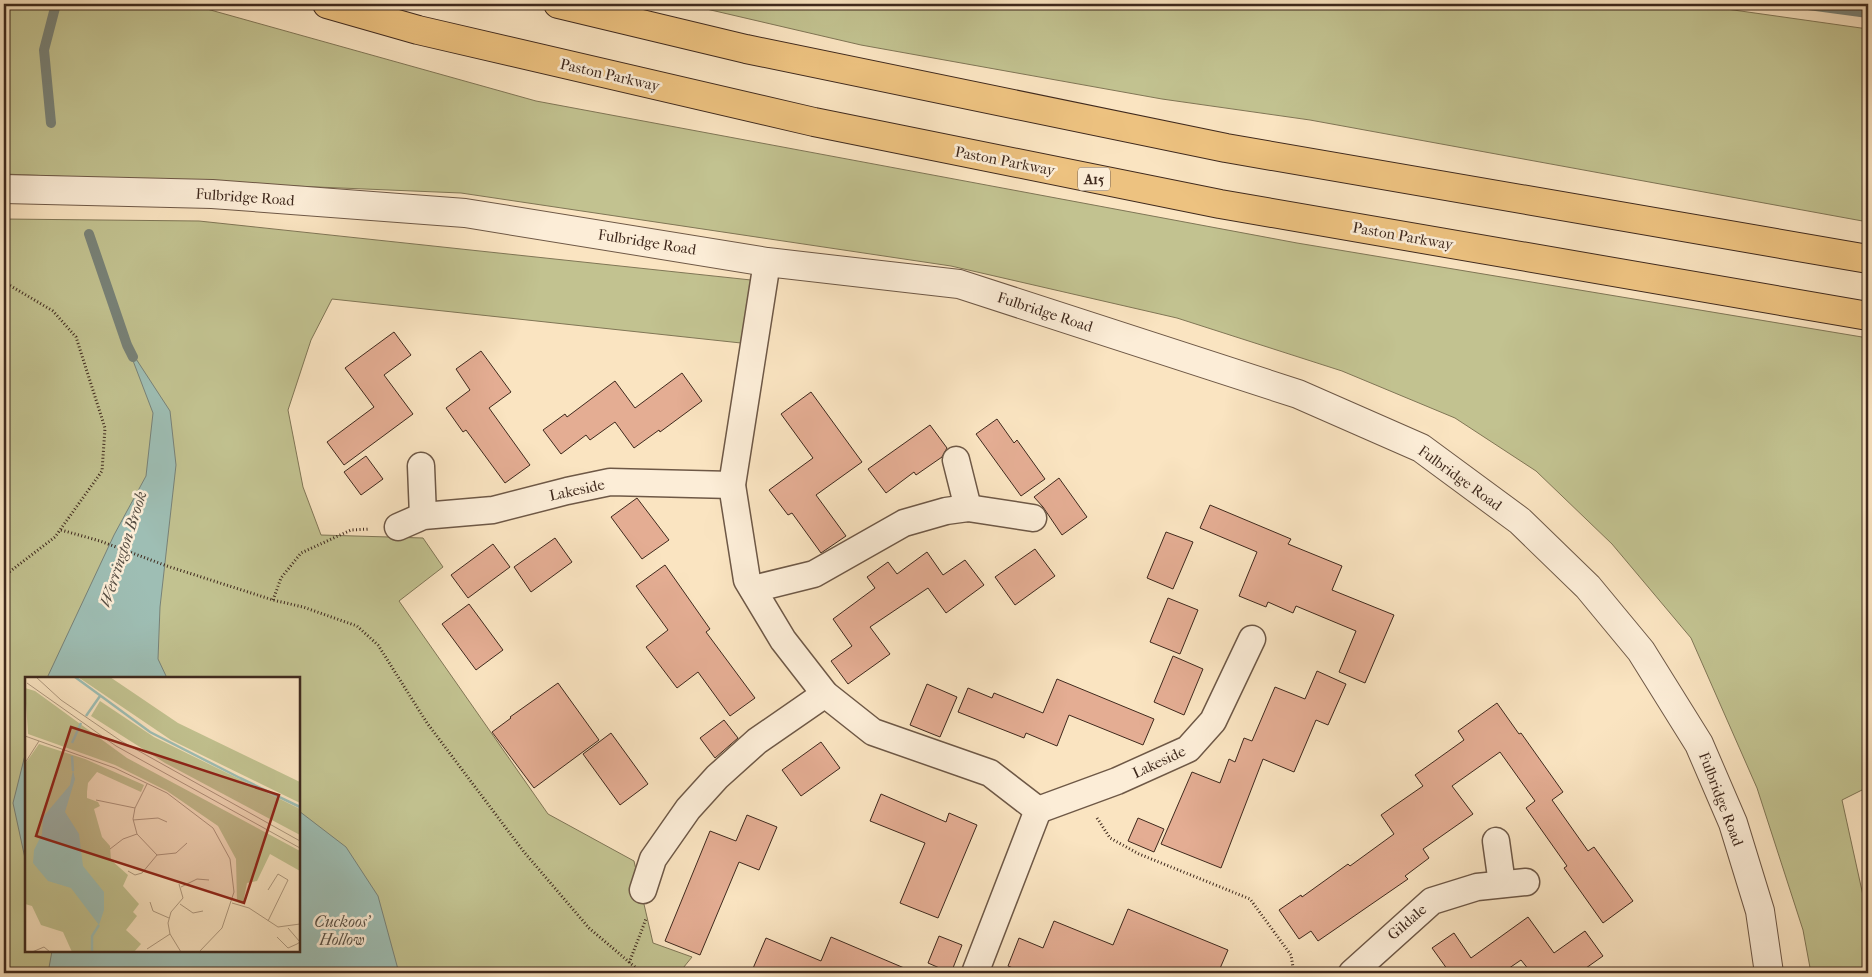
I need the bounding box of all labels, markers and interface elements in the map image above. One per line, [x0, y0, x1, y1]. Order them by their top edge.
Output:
street label: Paston Parkway [558, 55, 663, 95]
street label: Paston Parkway [953, 142, 1058, 180]
road number: A15 [1078, 168, 1110, 190]
street label: Fulbridge Road [195, 185, 296, 209]
street label: Paston Parkway [1351, 218, 1456, 254]
street label: Fulbridge Road [597, 225, 698, 259]
street label: Fulbridge Road [995, 288, 1096, 336]
street label: Fulbridge Road [1415, 442, 1506, 515]
street label: Lakeside [548, 475, 607, 505]
water label: Werrington Brook [95, 489, 151, 609]
inset map [25, 677, 300, 952]
street label: Lakeside [1130, 742, 1189, 782]
street label: Fulbridge Road [1695, 749, 1747, 849]
street label: Gildale [1384, 900, 1431, 944]
water label: Cuckoos' Hollow [314, 912, 371, 949]

